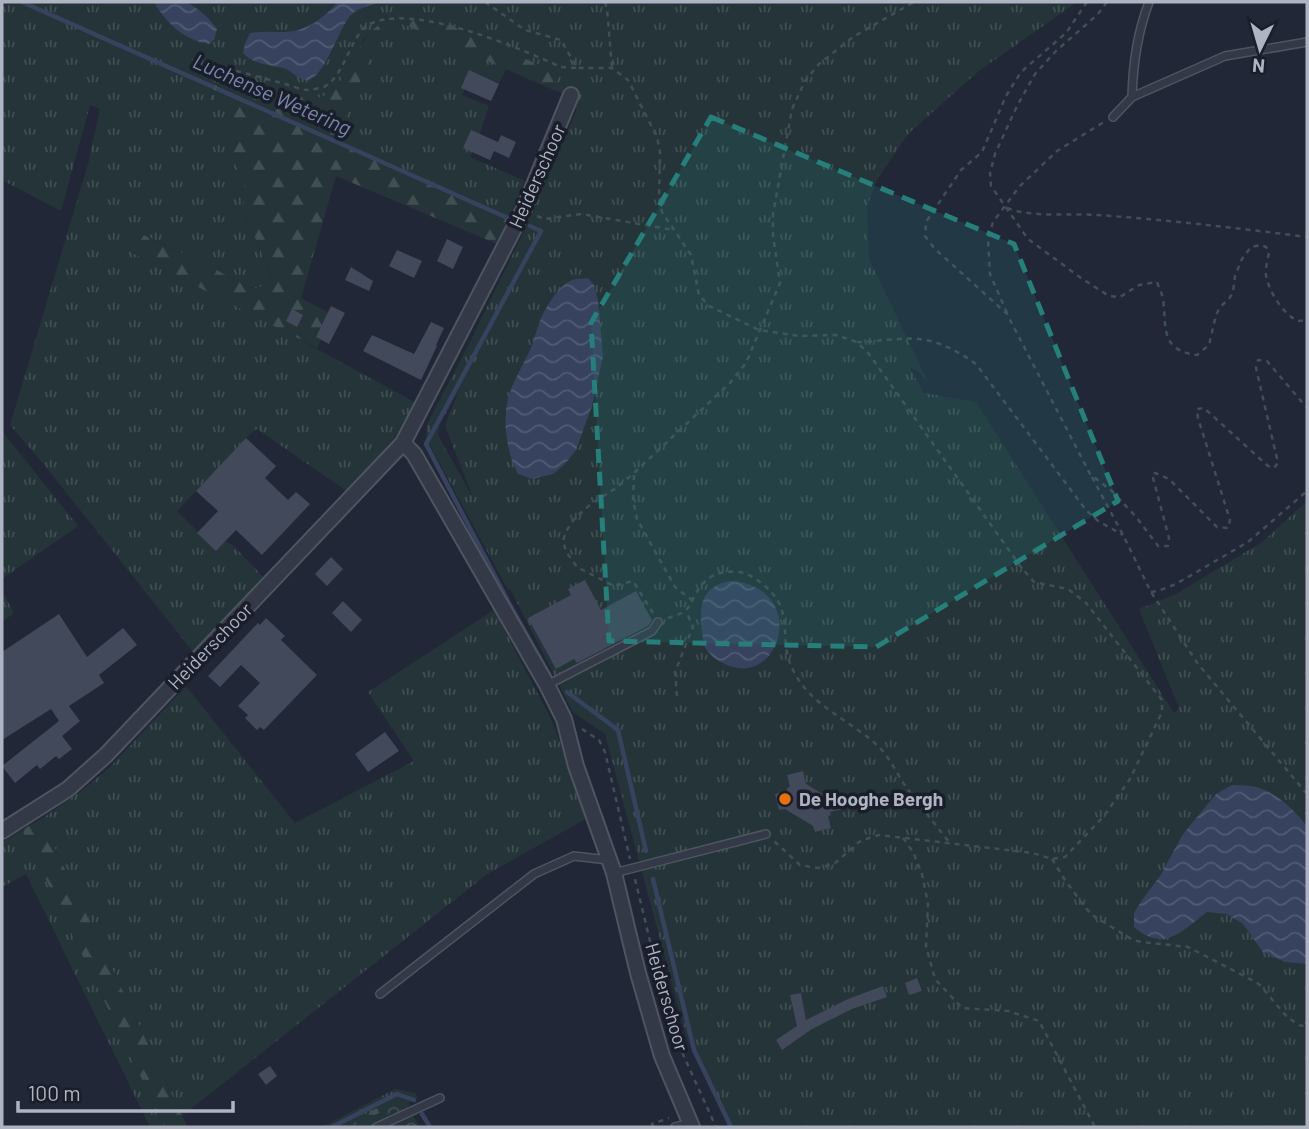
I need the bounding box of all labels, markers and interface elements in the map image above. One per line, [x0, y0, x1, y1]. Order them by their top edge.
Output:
north arrow [1225, 14, 1295, 84]
water label: Luchense Wetering [190, 48, 356, 140]
text: N [1251, 54, 1266, 78]
street label: Heiderschoor [503, 120, 570, 231]
street label: Heiderschoor [163, 597, 257, 694]
place label: De Hooghe Bergh [799, 787, 943, 810]
marker: De Hooghe Bergh [777, 791, 793, 807]
street label: Heiderschoor [641, 940, 694, 1054]
scale bar [18, 1070, 233, 1114]
text: 100 m [28, 1080, 81, 1105]

